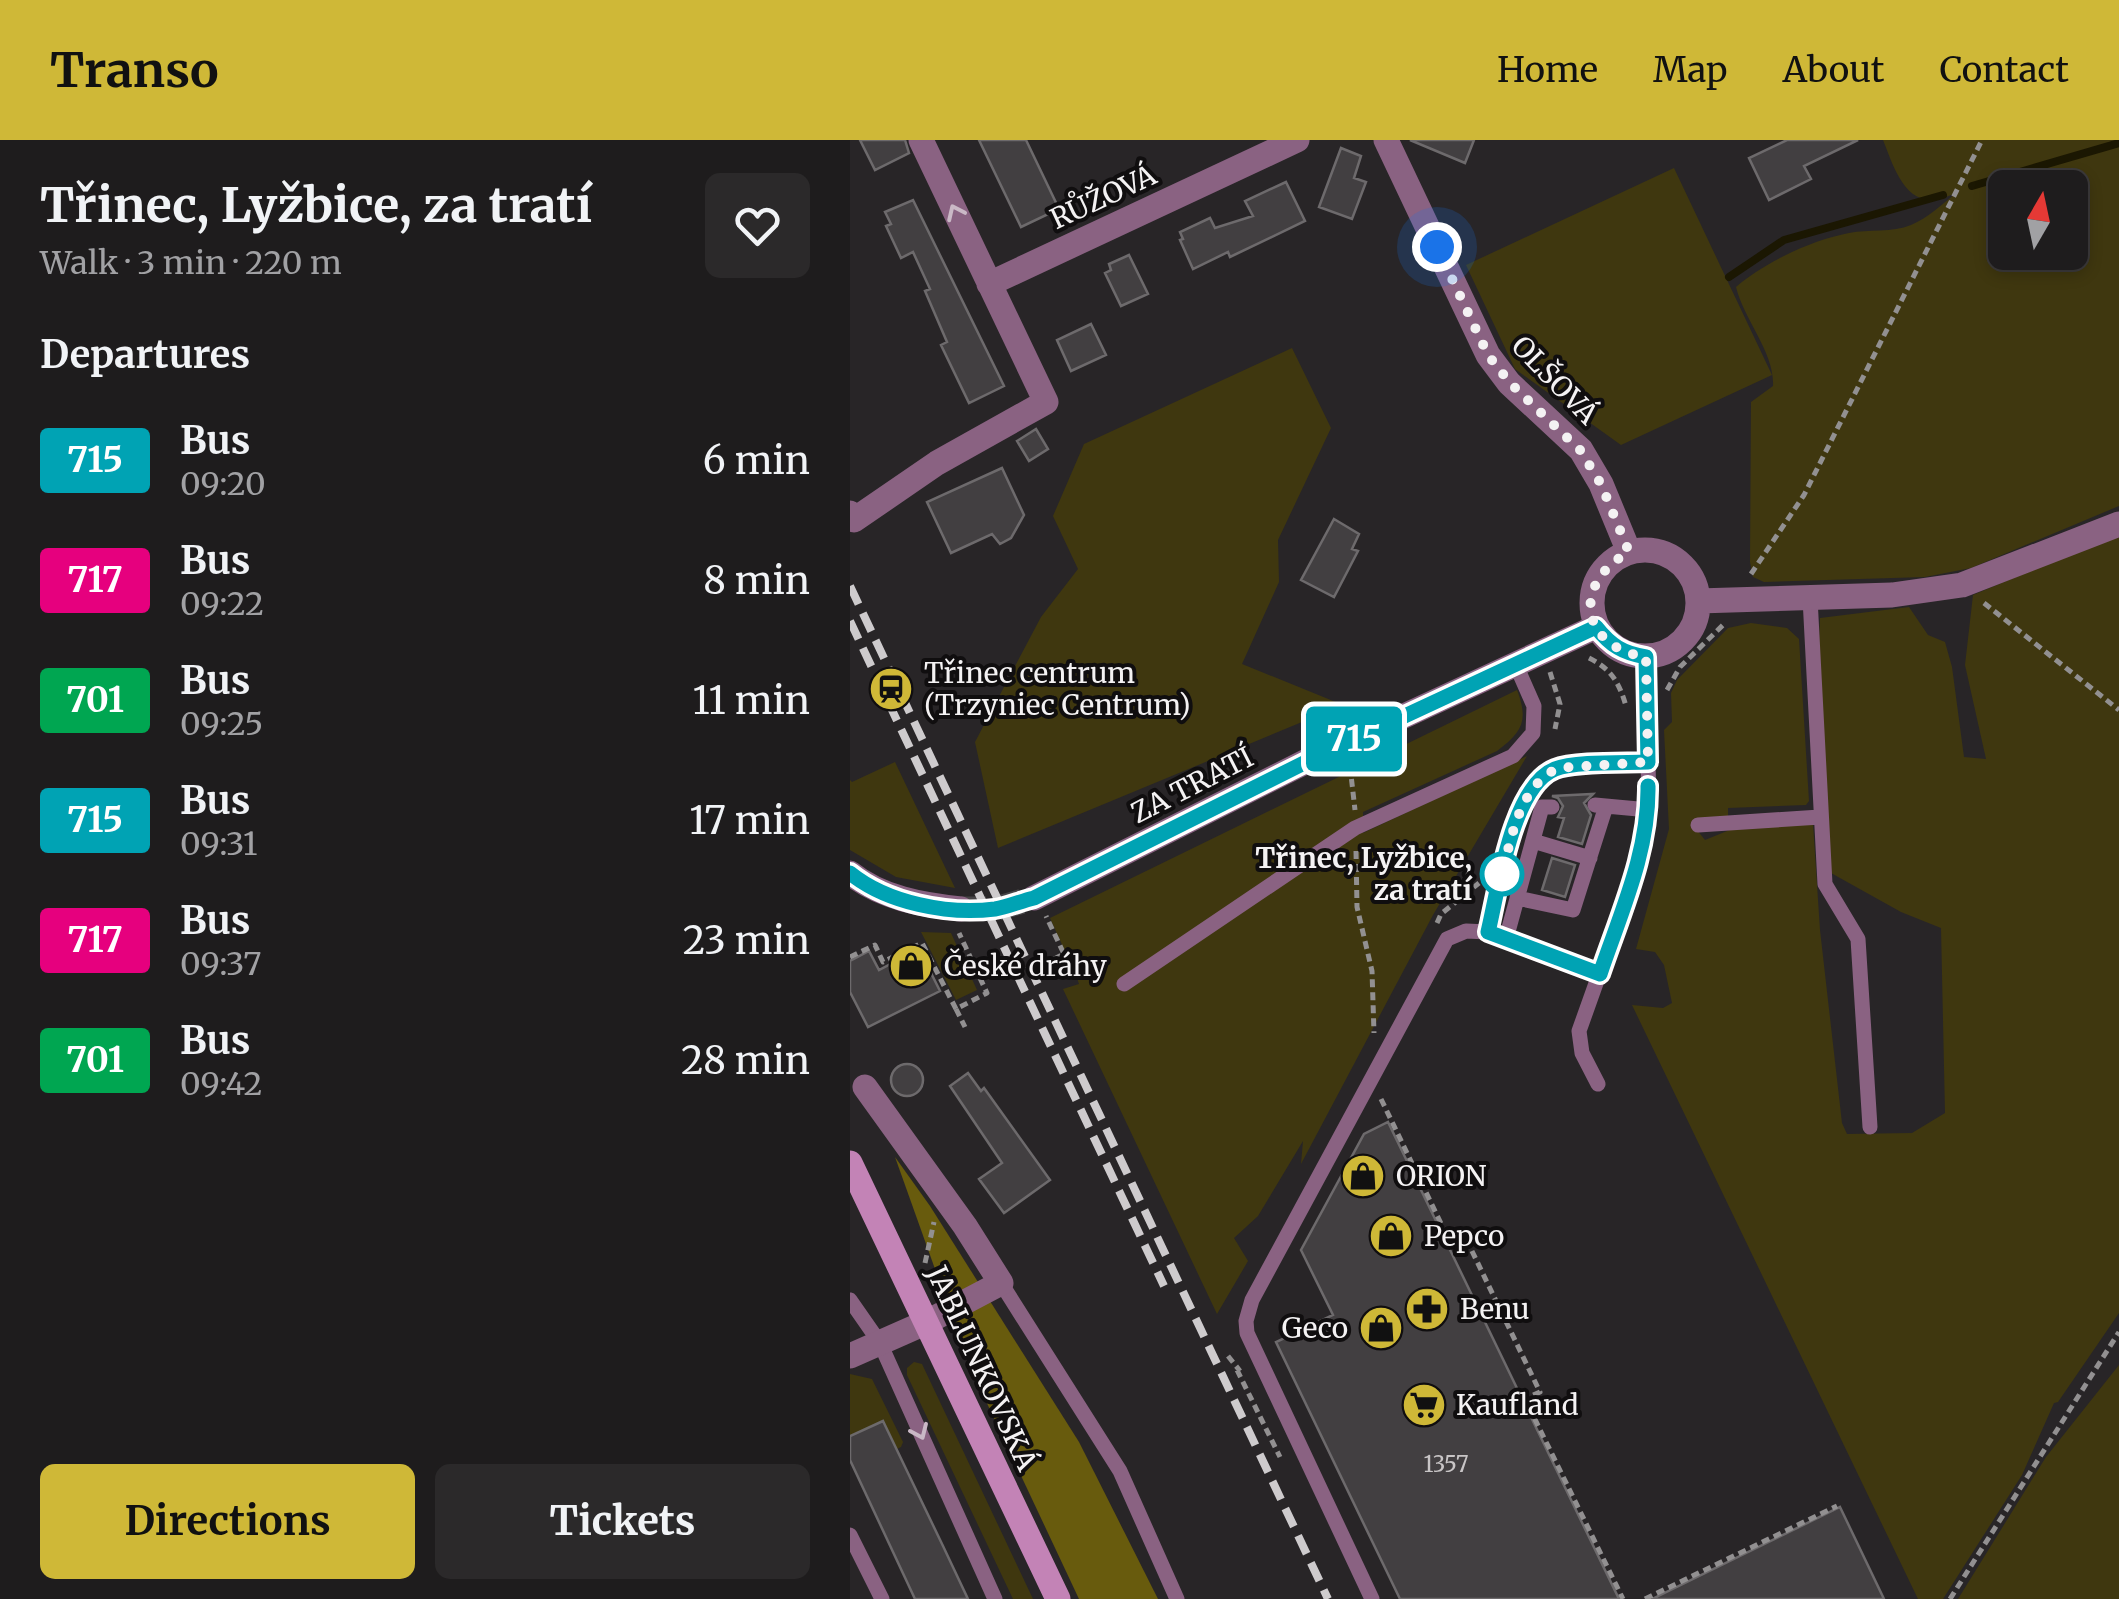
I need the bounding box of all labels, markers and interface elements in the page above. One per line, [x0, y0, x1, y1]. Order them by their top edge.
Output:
text: Transo [50, 40, 219, 100]
text: Home [1497, 48, 1598, 92]
text: Map [1653, 48, 1728, 92]
text: About [1783, 48, 1884, 92]
text: Contact [1939, 48, 2069, 92]
street label: RŮŽOVÁ [1043, 155, 1162, 237]
north arrow [1988, 170, 2088, 270]
map controls [1988, 170, 2088, 270]
button: heart [705, 173, 810, 278]
text: Třinec, Lyžbice, za tratí [40, 175, 592, 235]
one-way arrow [948, 204, 968, 222]
your location [1412, 222, 1462, 272]
text: Walk · 3 min · 220 m [40, 243, 342, 283]
street label: OLŠOVÁ [1504, 328, 1606, 432]
text: Departures [40, 331, 250, 378]
text: Bus [180, 417, 250, 464]
text: 6 min [703, 437, 810, 484]
text: 715 [67, 438, 123, 482]
text: 09:20 [180, 464, 266, 504]
text: Bus [180, 537, 250, 584]
text: 8 min [703, 557, 810, 604]
text: 717 [67, 558, 123, 602]
text: 09:22 [180, 584, 264, 624]
place label: Třinec centrum (Trzyniec Centrum) [924, 655, 1191, 723]
text: Bus [180, 657, 250, 704]
station icon: Třinec centrum (Trzyniec Centrum) [868, 666, 914, 712]
text: 11 min [693, 677, 810, 724]
text: 701 [66, 678, 124, 722]
text: 09:25 [180, 704, 263, 744]
line badge: 715 [1296, 706, 1412, 772]
text: 715 [1326, 717, 1382, 761]
street label: ZA TRATÍ [1125, 739, 1259, 831]
text: Bus [180, 777, 250, 824]
text: 17 min [689, 797, 810, 844]
text: 715 [67, 798, 123, 842]
text: 09:31 [180, 824, 258, 864]
place label: Třinec, Lyžbice, za tratí [1255, 840, 1473, 908]
marker: Třinec, Lyžbice, za tratí [1481, 853, 1523, 895]
text: Bus [180, 897, 250, 944]
text: 23 min [683, 917, 810, 964]
text: 717 [67, 918, 123, 962]
shop icon: České dráhy [888, 943, 934, 989]
text: 09:37 [180, 944, 261, 984]
place label: České dráhy [944, 948, 1107, 984]
text: Bus [180, 1017, 250, 1064]
text: 28 min [681, 1037, 810, 1084]
text: 701 [66, 1038, 124, 1082]
text: 09:42 [180, 1064, 263, 1104]
shop icon: ORION [1340, 1153, 1386, 1199]
place label: ORION [1396, 1158, 1487, 1194]
shop icon: Pepco [1368, 1213, 1414, 1259]
place label: Pepco [1424, 1218, 1504, 1254]
street label: JABLUNKOVSKÁ [918, 1259, 1045, 1476]
pharmacy icon: Benu [1404, 1286, 1450, 1332]
place label: Benu [1460, 1291, 1530, 1327]
shop icon: Geco [1358, 1305, 1404, 1351]
place label: Geco [1282, 1310, 1348, 1346]
supermarket icon: Kaufland [1401, 1382, 1447, 1428]
place label: Kaufland [1456, 1387, 1579, 1423]
one-way arrow [908, 1422, 928, 1440]
house number: 1357 [1423, 1450, 1469, 1478]
button: Directions [40, 1464, 415, 1579]
button: Tickets [435, 1464, 810, 1579]

